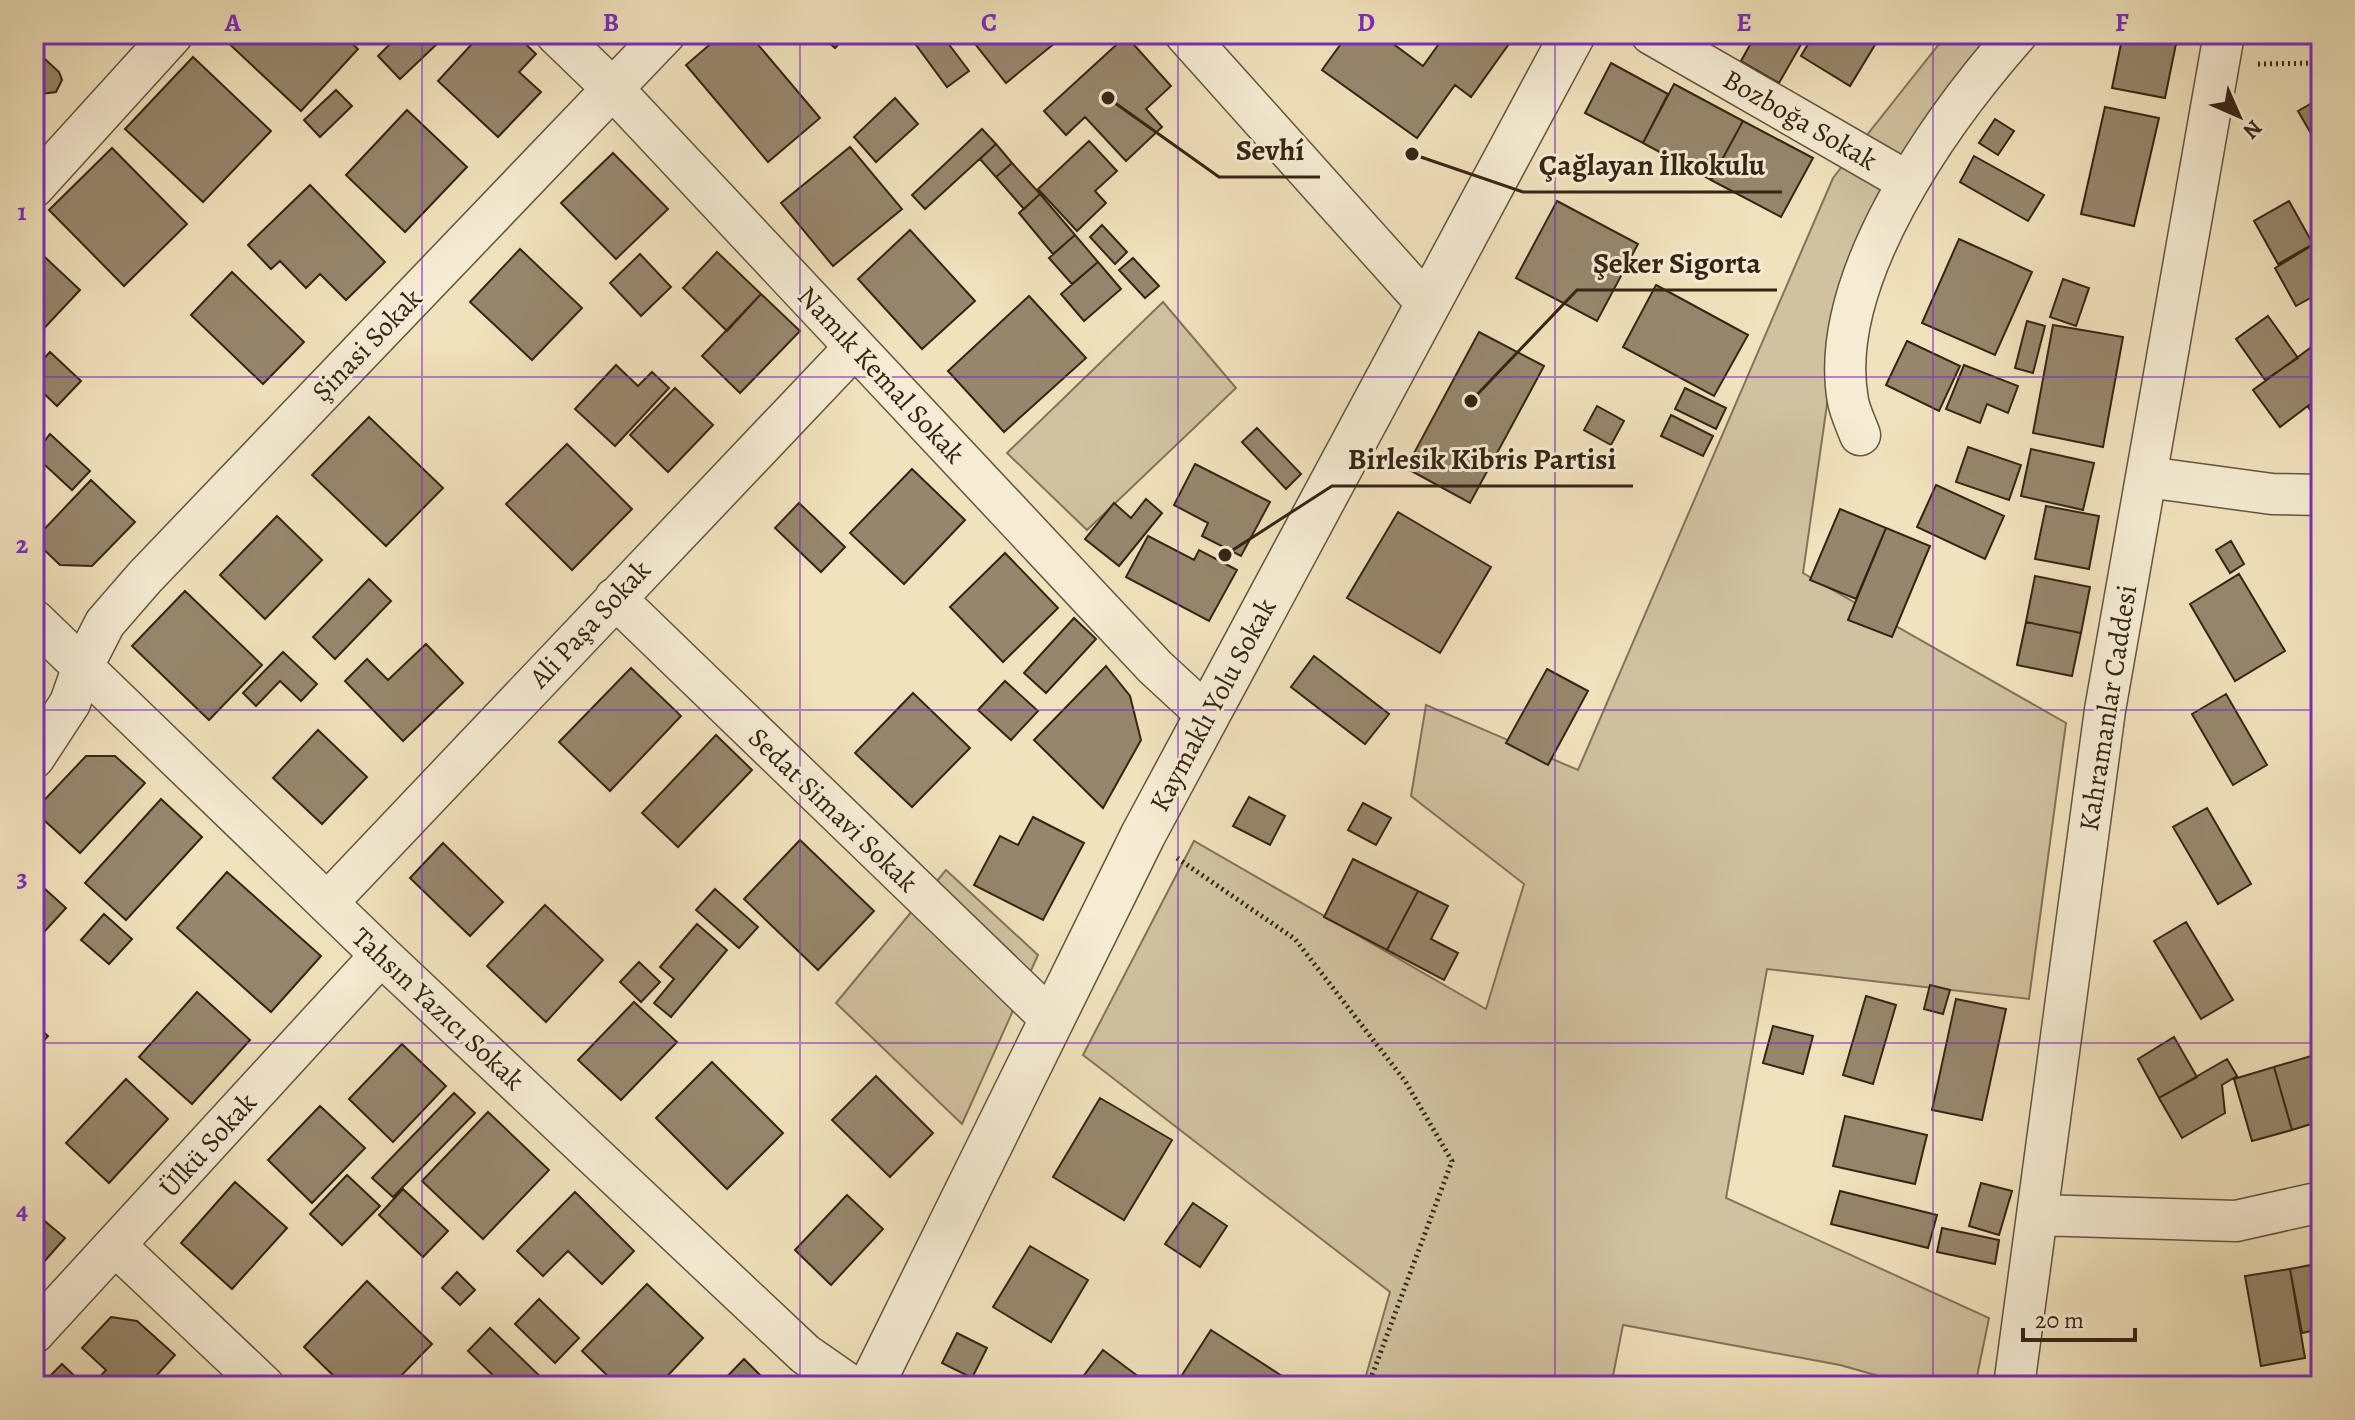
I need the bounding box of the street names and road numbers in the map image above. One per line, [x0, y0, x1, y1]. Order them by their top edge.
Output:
street label: Bozboğa Sokak [1716, 60, 1884, 180]
street label: Namık Kemal Sokak [789, 278, 973, 472]
street label: Şinasi Sokak [303, 280, 431, 410]
street label: Ali Paşa Sokak [520, 552, 659, 697]
street label: Kahramanlar Caddesi [2070, 582, 2146, 834]
street label: Kaymaklı Yolu Sokak [1141, 591, 1285, 818]
street label: Sedat Simavi Sokak [740, 719, 926, 901]
street label: Tahsın Yazıcı Sokak [343, 919, 533, 1099]
street label: Ülkü Sokak [151, 1084, 265, 1206]

